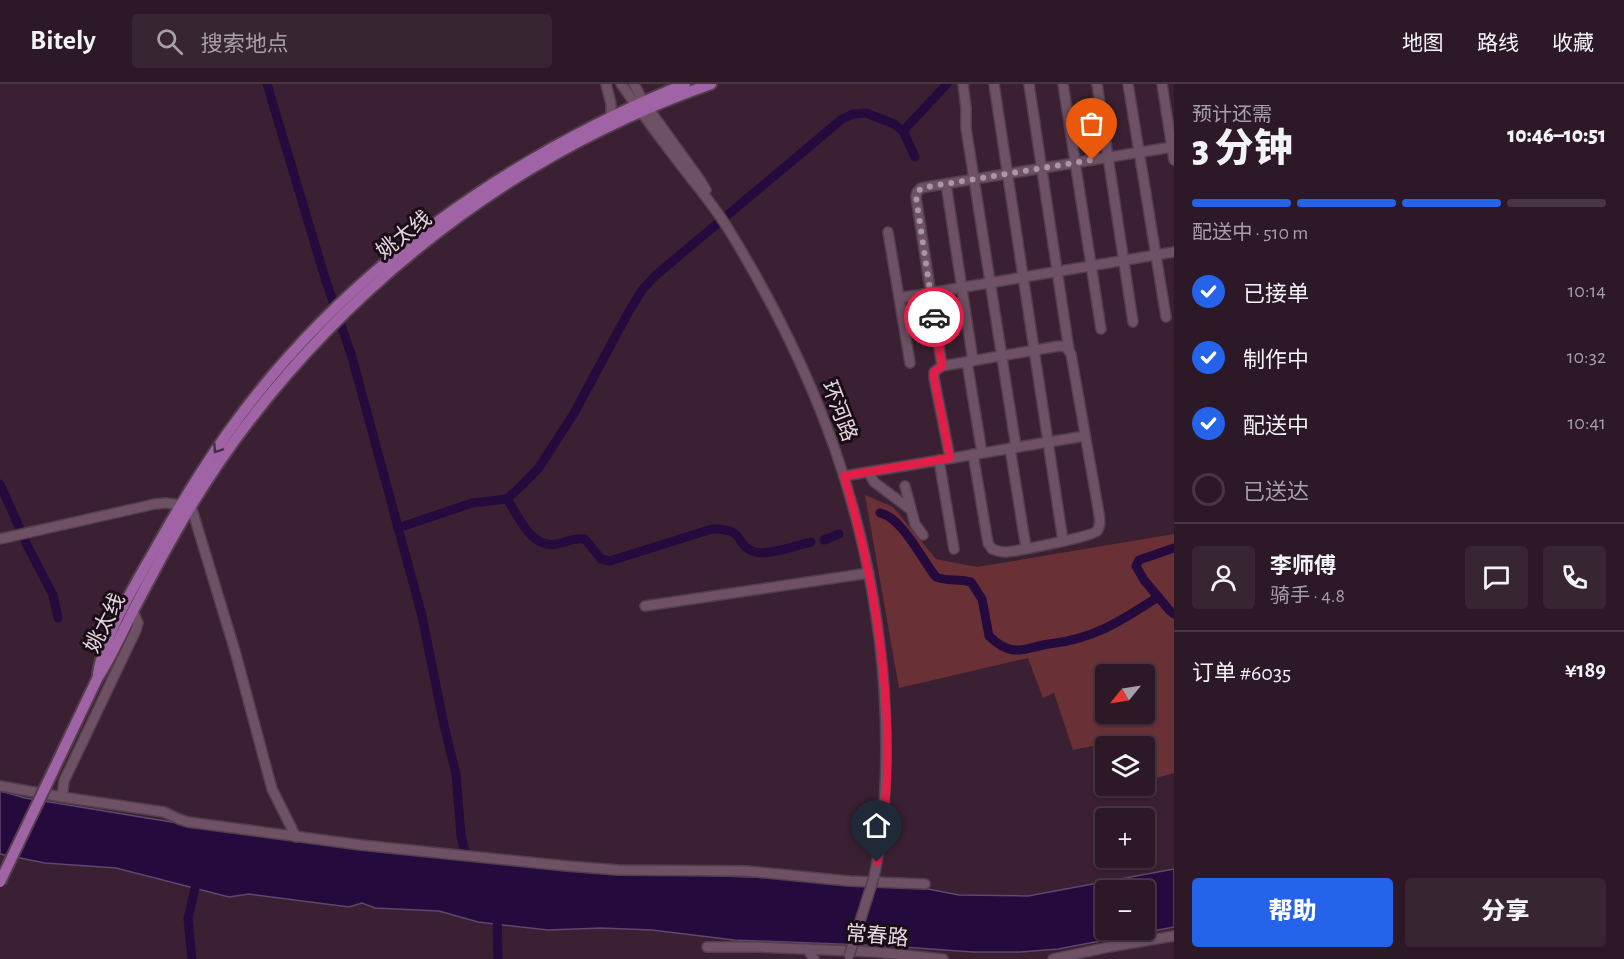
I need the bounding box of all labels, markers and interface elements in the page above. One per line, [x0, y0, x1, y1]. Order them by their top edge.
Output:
search box [132, 14, 552, 68]
icon: search [153, 25, 186, 58]
text: Bitely [30, 27, 96, 55]
text: 搜索地点 [201, 33, 289, 55]
text: 地图 [1402, 33, 1444, 54]
text: 路线 [1477, 33, 1519, 54]
text: 收藏 [1552, 33, 1594, 54]
pin [1066, 98, 1117, 160]
text: 预计还需 [1192, 105, 1272, 125]
icon: bag [1075, 107, 1108, 140]
text: 10:46–10:51 [1507, 124, 1606, 146]
text: 3 分钟 [1192, 130, 1293, 169]
street label: 姚太线 [372, 207, 435, 263]
text: 配送中 · 510 m [1192, 223, 1308, 243]
icon: check [1192, 275, 1225, 308]
text: 10:14 [1567, 281, 1606, 301]
text: 已接单 [1243, 283, 1309, 305]
courier [904, 287, 964, 347]
icon: car [918, 301, 951, 334]
icon: check [1192, 341, 1225, 374]
text: 10:32 [1567, 347, 1606, 367]
text: 制作中 [1243, 349, 1309, 371]
street label: 环河路 [818, 377, 861, 444]
icon: check [1192, 407, 1225, 440]
text: 10:41 [1567, 413, 1606, 433]
text: 配送中 [1243, 415, 1309, 437]
one-way arrow [213, 443, 224, 454]
text: 已送达 [1243, 481, 1309, 503]
button: person [1192, 546, 1255, 609]
button: chat [1465, 546, 1528, 609]
button: phone [1543, 546, 1606, 609]
text: 李师傅 [1270, 555, 1336, 577]
text: 骑手 · 4.8 [1270, 586, 1345, 606]
street label: 姚太线 [80, 590, 129, 656]
text: ¥189 [1565, 659, 1606, 681]
text: 订单 #6035 [1192, 662, 1291, 684]
north arrow [1095, 664, 1155, 724]
map controls [1095, 664, 1155, 940]
button: layers [1095, 736, 1155, 796]
pin [851, 800, 902, 862]
button: + [1095, 808, 1155, 868]
icon: home [860, 809, 893, 842]
button: 帮助 [1192, 878, 1393, 947]
button: 分享 [1405, 878, 1606, 947]
button: − [1095, 880, 1155, 940]
street label: 常春路 [845, 922, 909, 949]

